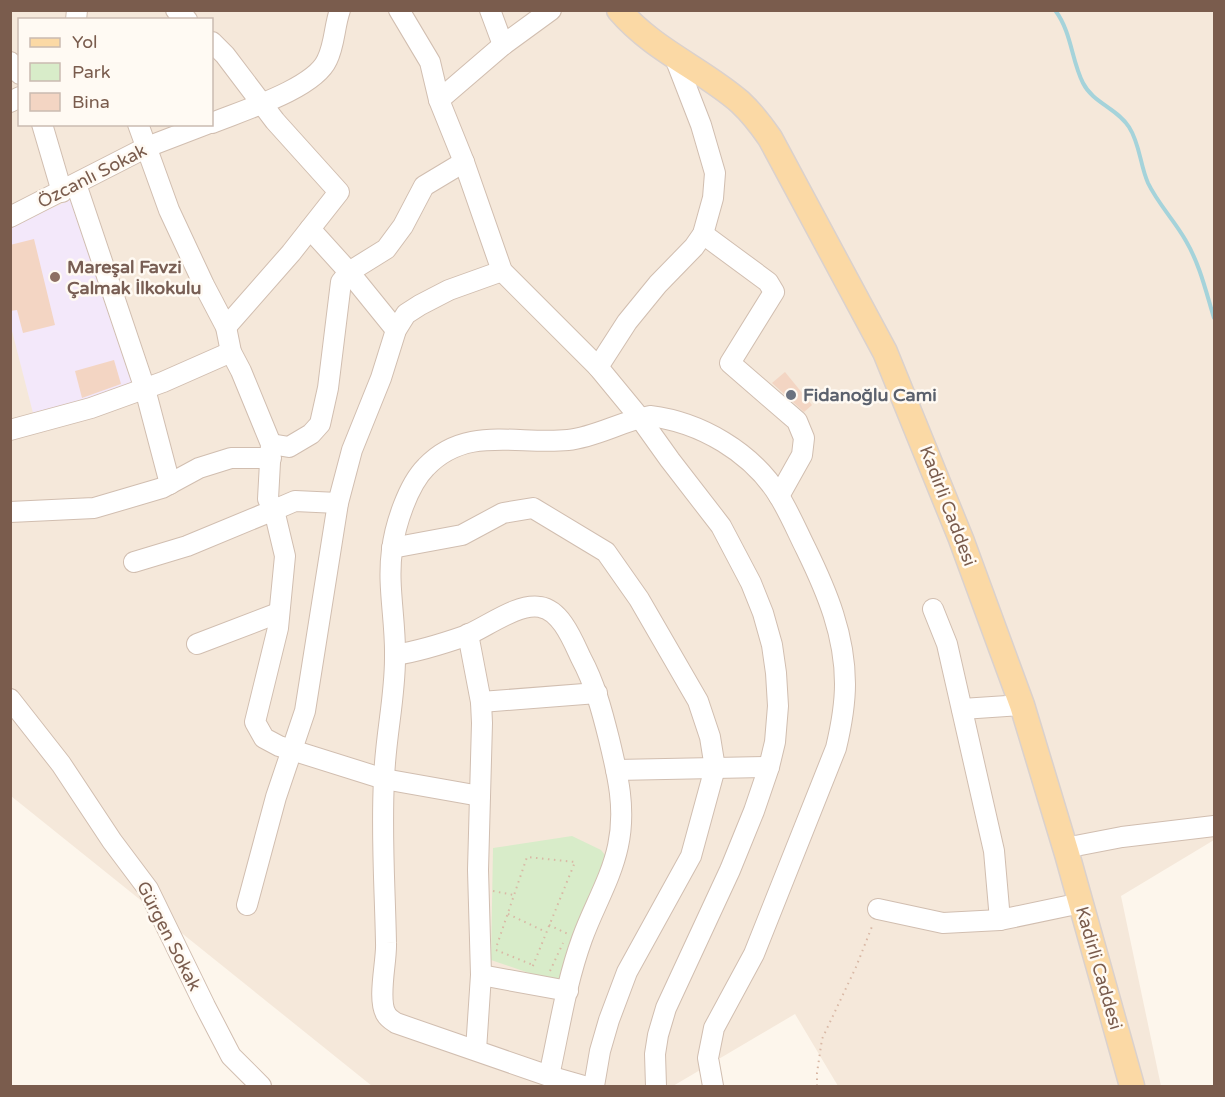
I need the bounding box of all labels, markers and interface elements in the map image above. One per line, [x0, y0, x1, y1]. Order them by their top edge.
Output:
legend [18, 18, 213, 126]
text: Yol [72, 31, 98, 53]
text: Park [72, 61, 111, 83]
text: Bina [72, 91, 110, 113]
street label: Özcanlı Sokak [34, 139, 150, 213]
place label: Mareşal Favzi Çalmak İlkokulu [67, 256, 201, 299]
marker: Mareşal Favzi Çalmak İlkokulu [48, 270, 62, 284]
place label: Fidanoğlu Cami [803, 384, 937, 406]
marker: Fidanoğlu Cami [784, 388, 798, 402]
street label: Kadirli Caddesi [915, 443, 981, 569]
street label: Gürgen Sokak [132, 878, 206, 995]
street label: Kadirli Caddesi [1071, 904, 1127, 1032]

